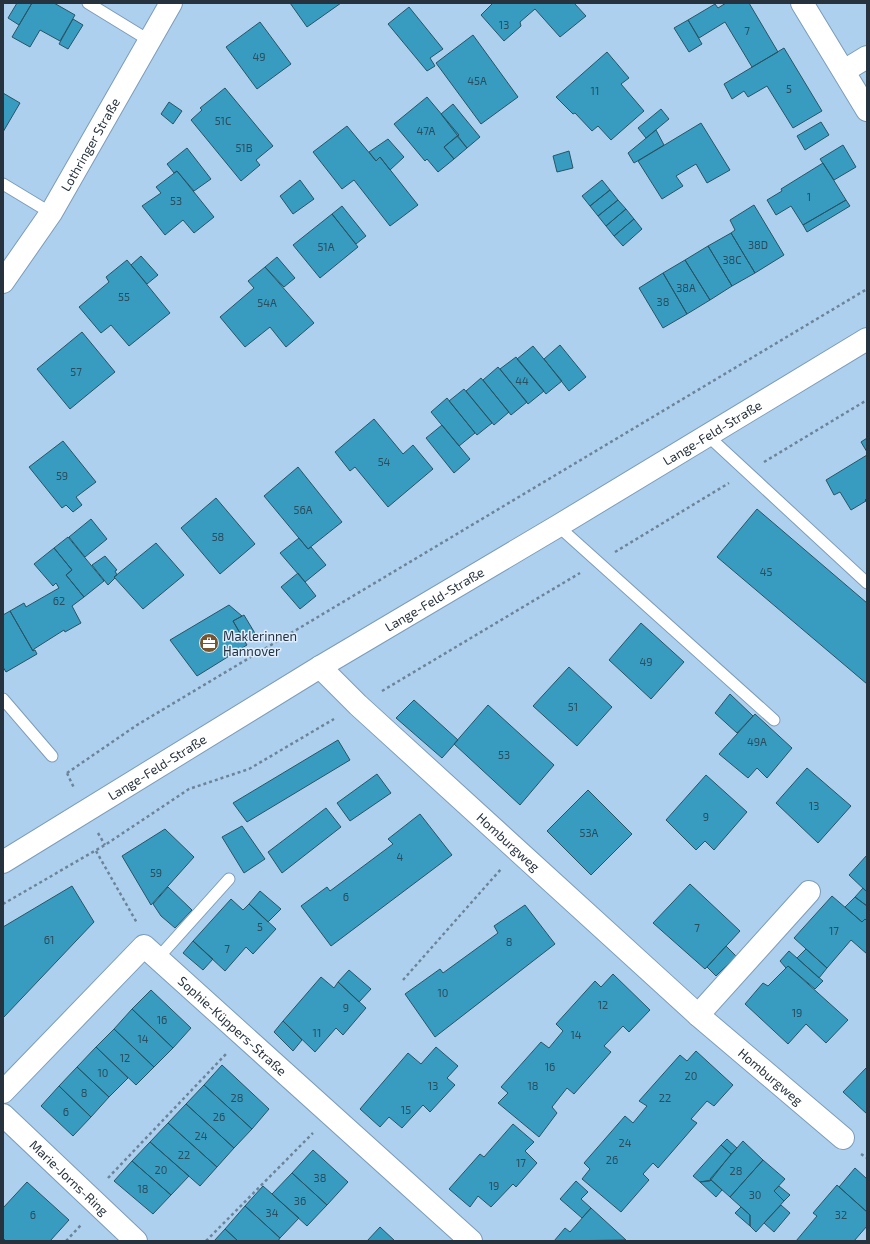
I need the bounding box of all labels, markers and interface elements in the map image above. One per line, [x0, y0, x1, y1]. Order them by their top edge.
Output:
house number: 13 [499, 18, 509, 31]
house number: 7 [744, 24, 750, 37]
house number: 49 [252, 50, 266, 63]
house number: 45A [467, 74, 487, 87]
house number: 5 [786, 82, 792, 95]
house number: 11 [591, 84, 599, 97]
street label: Lothringer Straße [57, 95, 123, 194]
house number: 51C [215, 114, 231, 127]
house number: 47A [417, 124, 436, 137]
house number: 51B [235, 141, 253, 154]
house number: 1 [807, 190, 811, 203]
house number: 53 [170, 194, 182, 207]
house number: 38D [748, 238, 768, 251]
house number: 51A [317, 240, 335, 253]
house number: 38C [722, 253, 742, 266]
house number: 38A [676, 281, 696, 294]
house number: 55 [118, 290, 130, 303]
house number: 38 [657, 295, 669, 308]
house number: 54A [257, 296, 277, 309]
house number: 57 [70, 365, 82, 378]
house number: 44 [515, 374, 529, 387]
street label: Lange-Feld-Straße [660, 397, 764, 469]
house number: 54 [378, 455, 391, 468]
house number: 59 [56, 469, 68, 482]
house number: 56A [293, 503, 313, 516]
house number: 58 [212, 530, 224, 543]
street label: Lange-Feld-Straße [382, 564, 487, 635]
house number: 45 [760, 565, 772, 578]
house number: 62 [53, 594, 65, 607]
place label: Maklerinnen Hannover [223, 628, 297, 659]
office icon: Maklerinnen Hannover [198, 632, 220, 654]
house number: 49 [639, 655, 653, 668]
house number: 51 [568, 700, 578, 713]
street label: Lange-Feld-Straße [105, 731, 209, 803]
house number: 49A [747, 735, 767, 748]
house number: 53 [498, 748, 510, 761]
house number: 13 [809, 799, 819, 812]
street label: Homburgweg [473, 809, 543, 875]
house number: 9 [703, 810, 709, 823]
house number: 53A [580, 826, 599, 839]
house number: 4 [397, 850, 404, 863]
house number: 59 [150, 866, 162, 879]
house number: 6 [343, 890, 349, 903]
house number: 5 [257, 920, 263, 933]
house number: 7 [694, 921, 700, 934]
house number: 17 [829, 924, 839, 937]
house number: 61 [44, 933, 54, 946]
house number: 8 [506, 935, 512, 948]
house number: 7 [224, 942, 230, 955]
street label: Sophie-Küppers-Straße [175, 973, 290, 1079]
house number: 10 [437, 986, 449, 999]
house number: 12 [598, 998, 608, 1011]
house number: 9 [343, 1001, 349, 1014]
house number: 19 [792, 1006, 802, 1019]
house number: 16 [157, 1013, 167, 1026]
house number: 11 [313, 1026, 321, 1039]
house number: 14 [570, 1028, 582, 1041]
house number: 14 [137, 1032, 149, 1045]
street label: Homburgweg [735, 1045, 806, 1108]
house number: 12 [120, 1051, 130, 1064]
house number: 16 [545, 1060, 555, 1073]
house number: 10 [97, 1066, 109, 1079]
house number: 20 [685, 1069, 697, 1082]
house number: 13 [428, 1079, 438, 1092]
house number: 18 [527, 1079, 539, 1092]
house number: 8 [81, 1086, 87, 1099]
house number: 28 [231, 1091, 243, 1104]
house number: 22 [659, 1091, 671, 1104]
house number: 15 [401, 1103, 411, 1116]
house number: 6 [63, 1105, 69, 1118]
house number: 26 [213, 1110, 225, 1123]
house number: 24 [195, 1129, 208, 1142]
house number: 24 [619, 1136, 632, 1149]
street label: Marie-Jorns-Ring [26, 1137, 112, 1219]
house number: 22 [178, 1148, 190, 1161]
house number: 26 [606, 1153, 618, 1166]
house number: 17 [516, 1156, 526, 1169]
house number: 20 [155, 1163, 167, 1176]
house number: 28 [730, 1164, 742, 1177]
house number: 38 [314, 1171, 326, 1184]
house number: 19 [489, 1179, 499, 1192]
house number: 18 [137, 1182, 149, 1195]
house number: 30 [749, 1188, 761, 1201]
house number: 36 [294, 1194, 306, 1207]
house number: 34 [266, 1206, 279, 1219]
house number: 6 [30, 1208, 36, 1221]
house number: 32 [835, 1208, 847, 1221]

